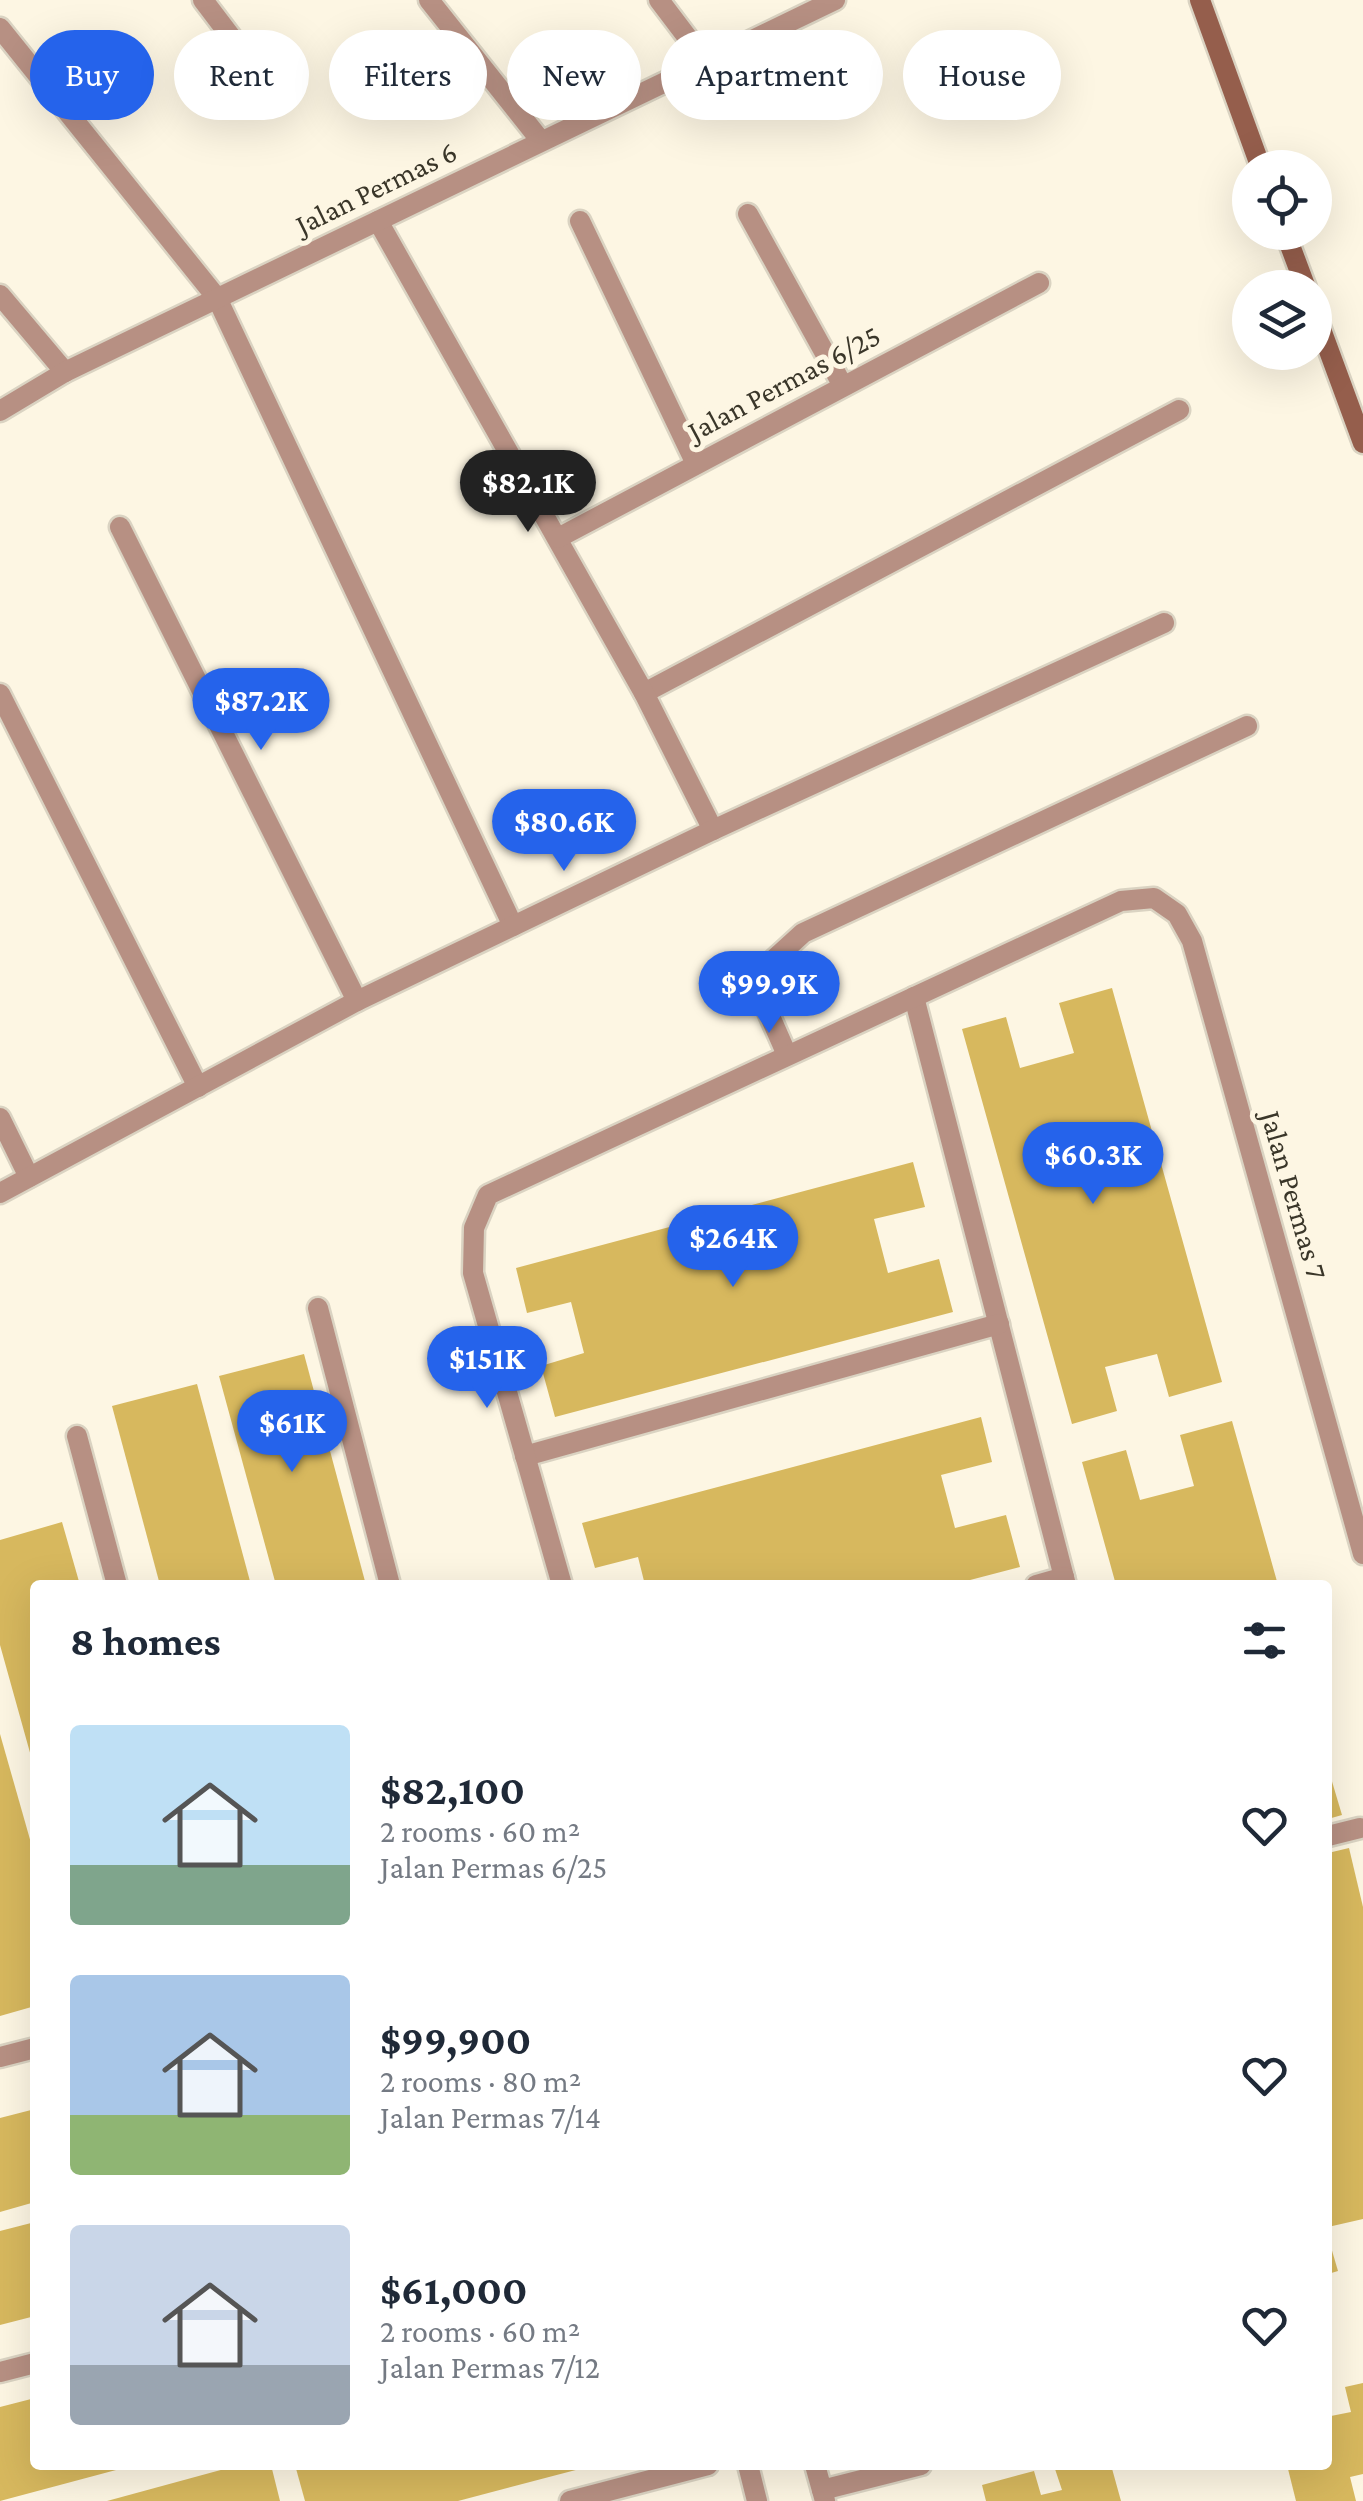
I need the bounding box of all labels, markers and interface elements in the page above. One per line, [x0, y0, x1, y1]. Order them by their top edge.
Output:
chip: Buy [30, 30, 154, 120]
chip: Rent [174, 30, 309, 120]
chip: Filters [329, 30, 487, 120]
chip: New [507, 30, 641, 120]
chip: Apartment [661, 30, 883, 120]
chip: House [903, 30, 1061, 120]
street label: Jalan Permas 6 [287, 134, 462, 242]
map controls [1232, 150, 1332, 370]
button: locate [1232, 150, 1332, 250]
button: layers [1232, 270, 1332, 370]
street label: Jalan Permas 6/25 [679, 318, 886, 449]
pin: $82.1K [447, 450, 609, 535]
text: $82.1K [482, 464, 574, 500]
pin: $87.2K [180, 668, 342, 753]
text: $87.2K [215, 682, 307, 718]
pin: $80.6K [483, 789, 645, 874]
text: $80.6K [514, 803, 614, 839]
pin: $99.9K [688, 951, 850, 1036]
text: $99.9K [721, 965, 817, 1001]
street label: Jalan Permas 7 [1254, 1104, 1334, 1283]
pin: $60.3K [1012, 1122, 1174, 1207]
text: $60.3K [1044, 1136, 1142, 1172]
pin: $264K [663, 1205, 803, 1290]
text: $264K [689, 1219, 777, 1255]
pin: $151K [417, 1326, 557, 1411]
text: $151K [449, 1340, 525, 1376]
pin: $61K [233, 1390, 351, 1475]
text: $61K [259, 1404, 325, 1440]
icon: filters [1237, 1613, 1292, 1668]
text: 8 homes [70, 1617, 221, 1664]
icon: home [150, 1765, 270, 1885]
text: $82,100 [380, 1766, 525, 1813]
icon: heart [1237, 1798, 1292, 1853]
text: 2 rooms · 60 m² [380, 1813, 580, 1849]
text: Jalan Permas 6/25 [380, 1849, 607, 1885]
icon: home [150, 2015, 270, 2135]
text: $99,900 [380, 2016, 531, 2063]
icon: heart [1237, 2048, 1292, 2103]
text: 2 rooms · 80 m² [380, 2063, 581, 2099]
text: Jalan Permas 7/14 [380, 2099, 601, 2135]
icon: home [150, 2265, 270, 2385]
text: $61,000 [380, 2266, 528, 2313]
icon: heart [1237, 2298, 1292, 2353]
text: 2 rooms · 60 m² [380, 2313, 580, 2349]
text: Jalan Permas 7/12 [380, 2349, 600, 2385]

